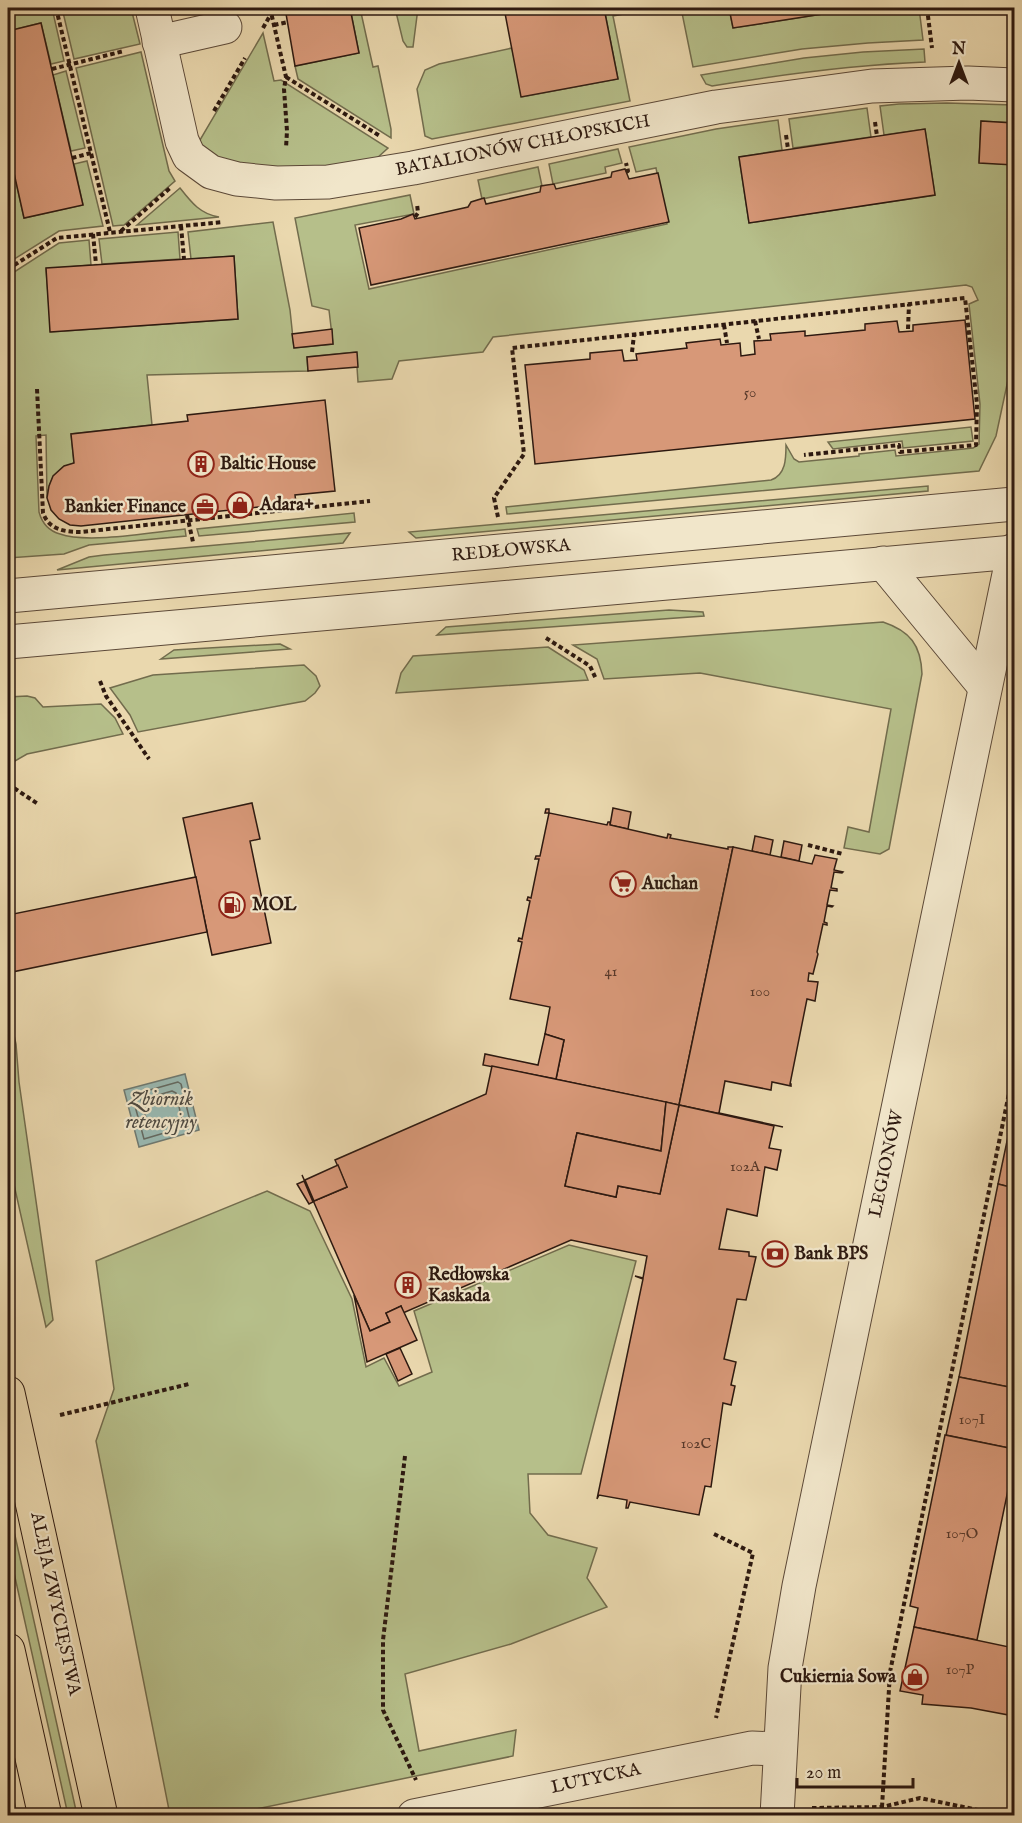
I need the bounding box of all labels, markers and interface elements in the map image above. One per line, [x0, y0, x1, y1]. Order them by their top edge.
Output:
north arrow [929, 33, 989, 93]
text: N [951, 40, 966, 60]
street label: BATALIONÓW CHŁOPSKICH [393, 108, 652, 182]
house number: 50 [744, 383, 756, 402]
building icon: Baltic House [186, 449, 216, 479]
place label: Baltic House [220, 453, 317, 476]
shop icon: Adara+ [225, 490, 255, 520]
office icon: Bankier Finance [190, 492, 220, 522]
place label: Adara+ [259, 494, 314, 517]
place label: Bankier Finance [64, 496, 187, 519]
street label: REDŁOWSKA [451, 534, 572, 568]
supermarket icon: Auchan [608, 869, 638, 899]
place label: Auchan [641, 873, 699, 896]
fuel station icon: MOL [217, 890, 247, 920]
place label: MOL [252, 894, 297, 917]
house number: 41 [605, 962, 617, 981]
house number: 100 [750, 982, 770, 1001]
water label: Zbiornik retencyjny [125, 1087, 197, 1135]
street label: LEGIONÓW [862, 1107, 910, 1220]
house number: 102A [730, 1157, 761, 1176]
bank icon: Bank BPS [760, 1239, 790, 1269]
place label: Bank BPS [794, 1243, 868, 1266]
place label: Redłowska Kaskada [428, 1264, 511, 1308]
building icon: Redłowska Kaskada [393, 1270, 423, 1300]
house number: 107I [959, 1410, 986, 1429]
house number: 102C [681, 1434, 712, 1453]
street label: ALEJA ZWYCIĘSTWA [24, 1509, 86, 1699]
house number: 107O [946, 1524, 978, 1543]
house number: 107P [946, 1660, 975, 1679]
shop icon: Cukiernia Sowa [900, 1662, 930, 1692]
place label: Cukiernia Sowa [780, 1666, 897, 1689]
scale bar [797, 1751, 912, 1789]
street label: LUTYCKA [549, 1758, 644, 1800]
text: 20 m [806, 1762, 841, 1785]

